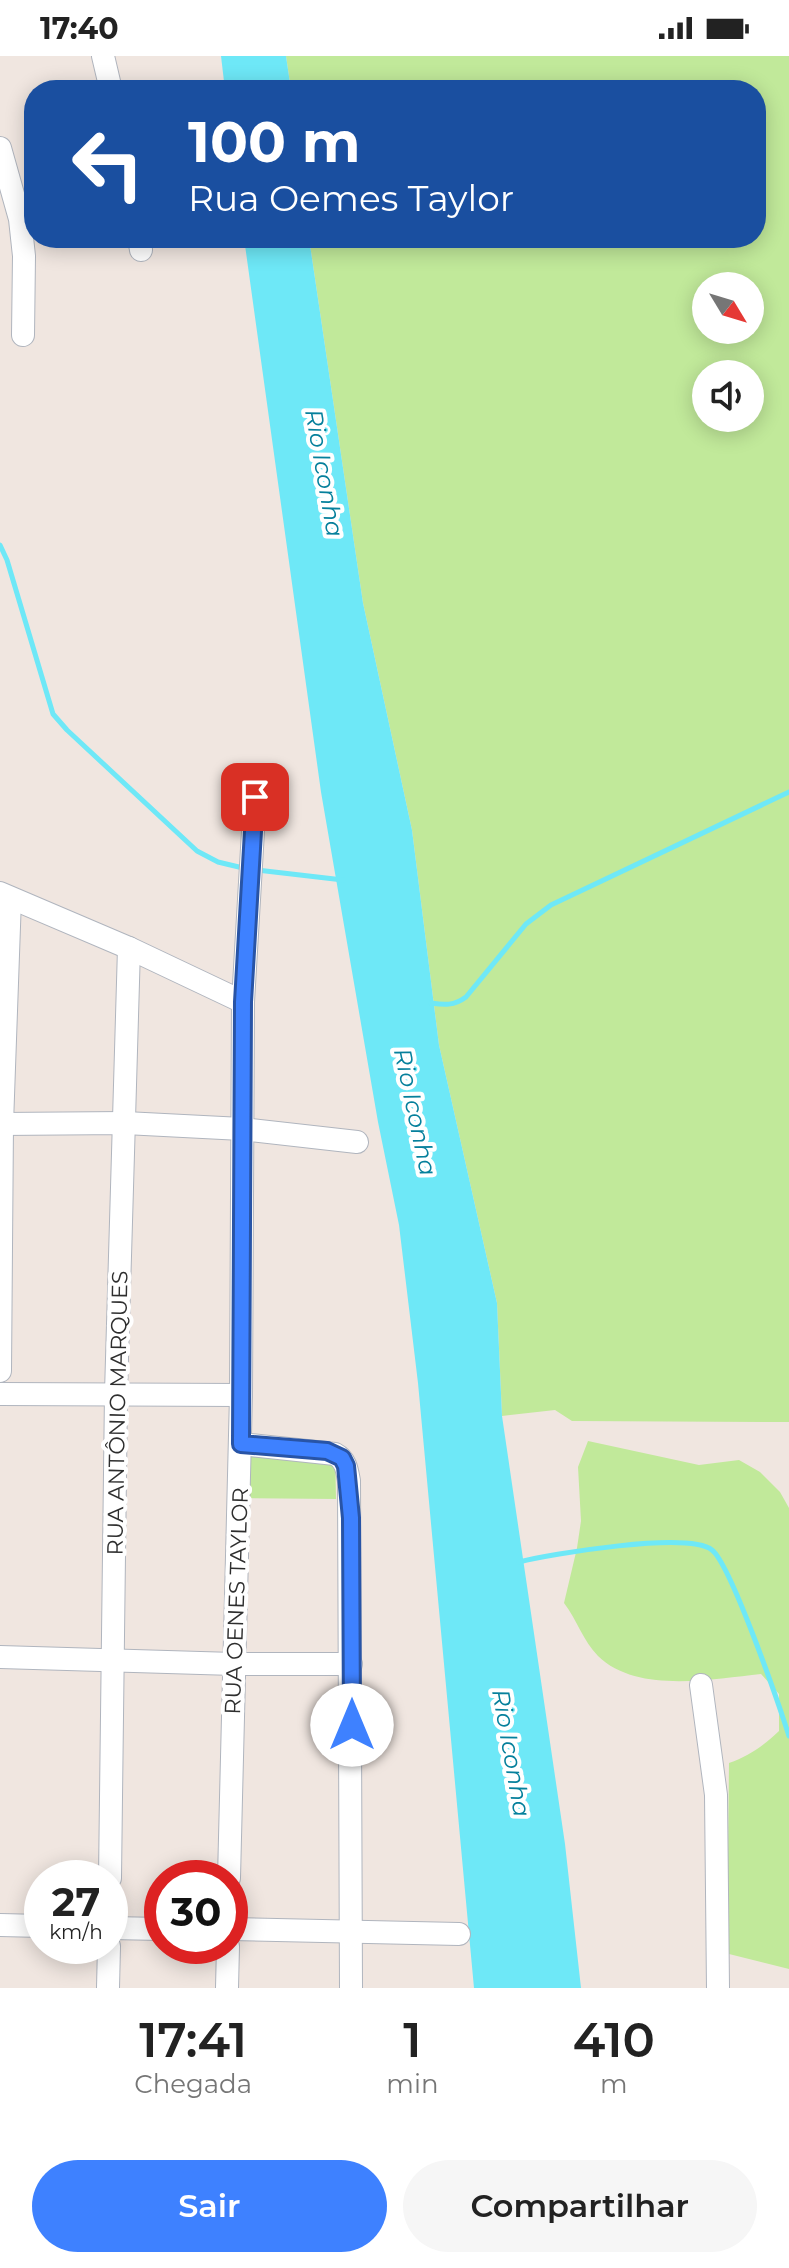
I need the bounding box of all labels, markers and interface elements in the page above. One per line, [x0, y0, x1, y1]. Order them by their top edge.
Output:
text: 17:40 [40, 10, 119, 47]
text: 100 m [188, 108, 361, 176]
icon: left [56, 112, 160, 216]
text: Rua Oemes Taylor [188, 176, 514, 220]
north arrow [692, 272, 764, 344]
map controls [692, 272, 764, 432]
button: sound [692, 360, 764, 432]
water label: Rio Iconha [299, 407, 350, 539]
pin [221, 763, 289, 831]
icon: arrive [233, 775, 277, 819]
water label: Rio Iconha [388, 1046, 443, 1178]
street label: RUA ANTÔNIO MARQUES [102, 1270, 133, 1556]
street label: RUA OENES TAYLOR [219, 1487, 254, 1715]
position arrow [310, 1683, 394, 1767]
water label: Rio Iconha [486, 1687, 537, 1819]
speed limit sign: 30 [144, 1860, 248, 1964]
text: 27 [52, 1877, 100, 1926]
text: km/h [49, 1920, 103, 1944]
text: 17:41 [139, 2011, 247, 2069]
text: 1 [403, 2011, 422, 2069]
text: 410 [573, 2011, 655, 2069]
text: Chegada [134, 2068, 252, 2100]
text: min [386, 2068, 439, 2100]
text: m [600, 2068, 628, 2100]
button: Sair [32, 2160, 387, 2252]
button: Compartilhar [403, 2160, 757, 2252]

